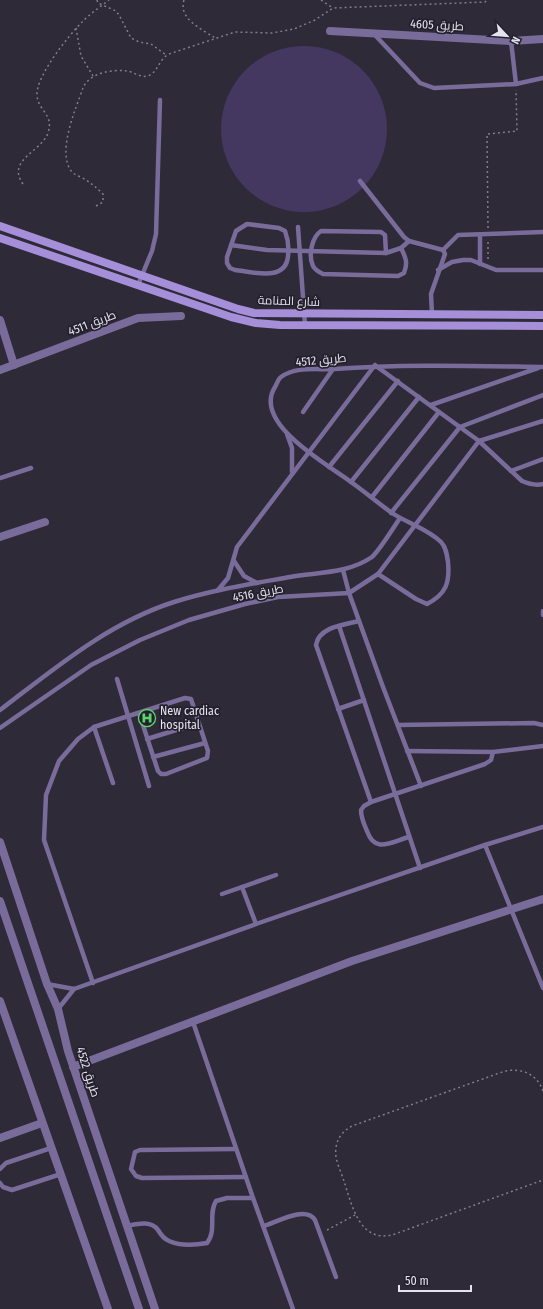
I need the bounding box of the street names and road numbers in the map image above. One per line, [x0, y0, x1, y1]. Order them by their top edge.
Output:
street label: طريق 4605 [410, 17, 464, 33]
street label: شارع المنامة [258, 293, 320, 310]
street label: طريق 4511 [66, 307, 118, 339]
street label: طريق 4512 [295, 351, 347, 369]
street label: طريق 4516 [231, 581, 285, 605]
street label: طريق 4522 [73, 1045, 103, 1099]

